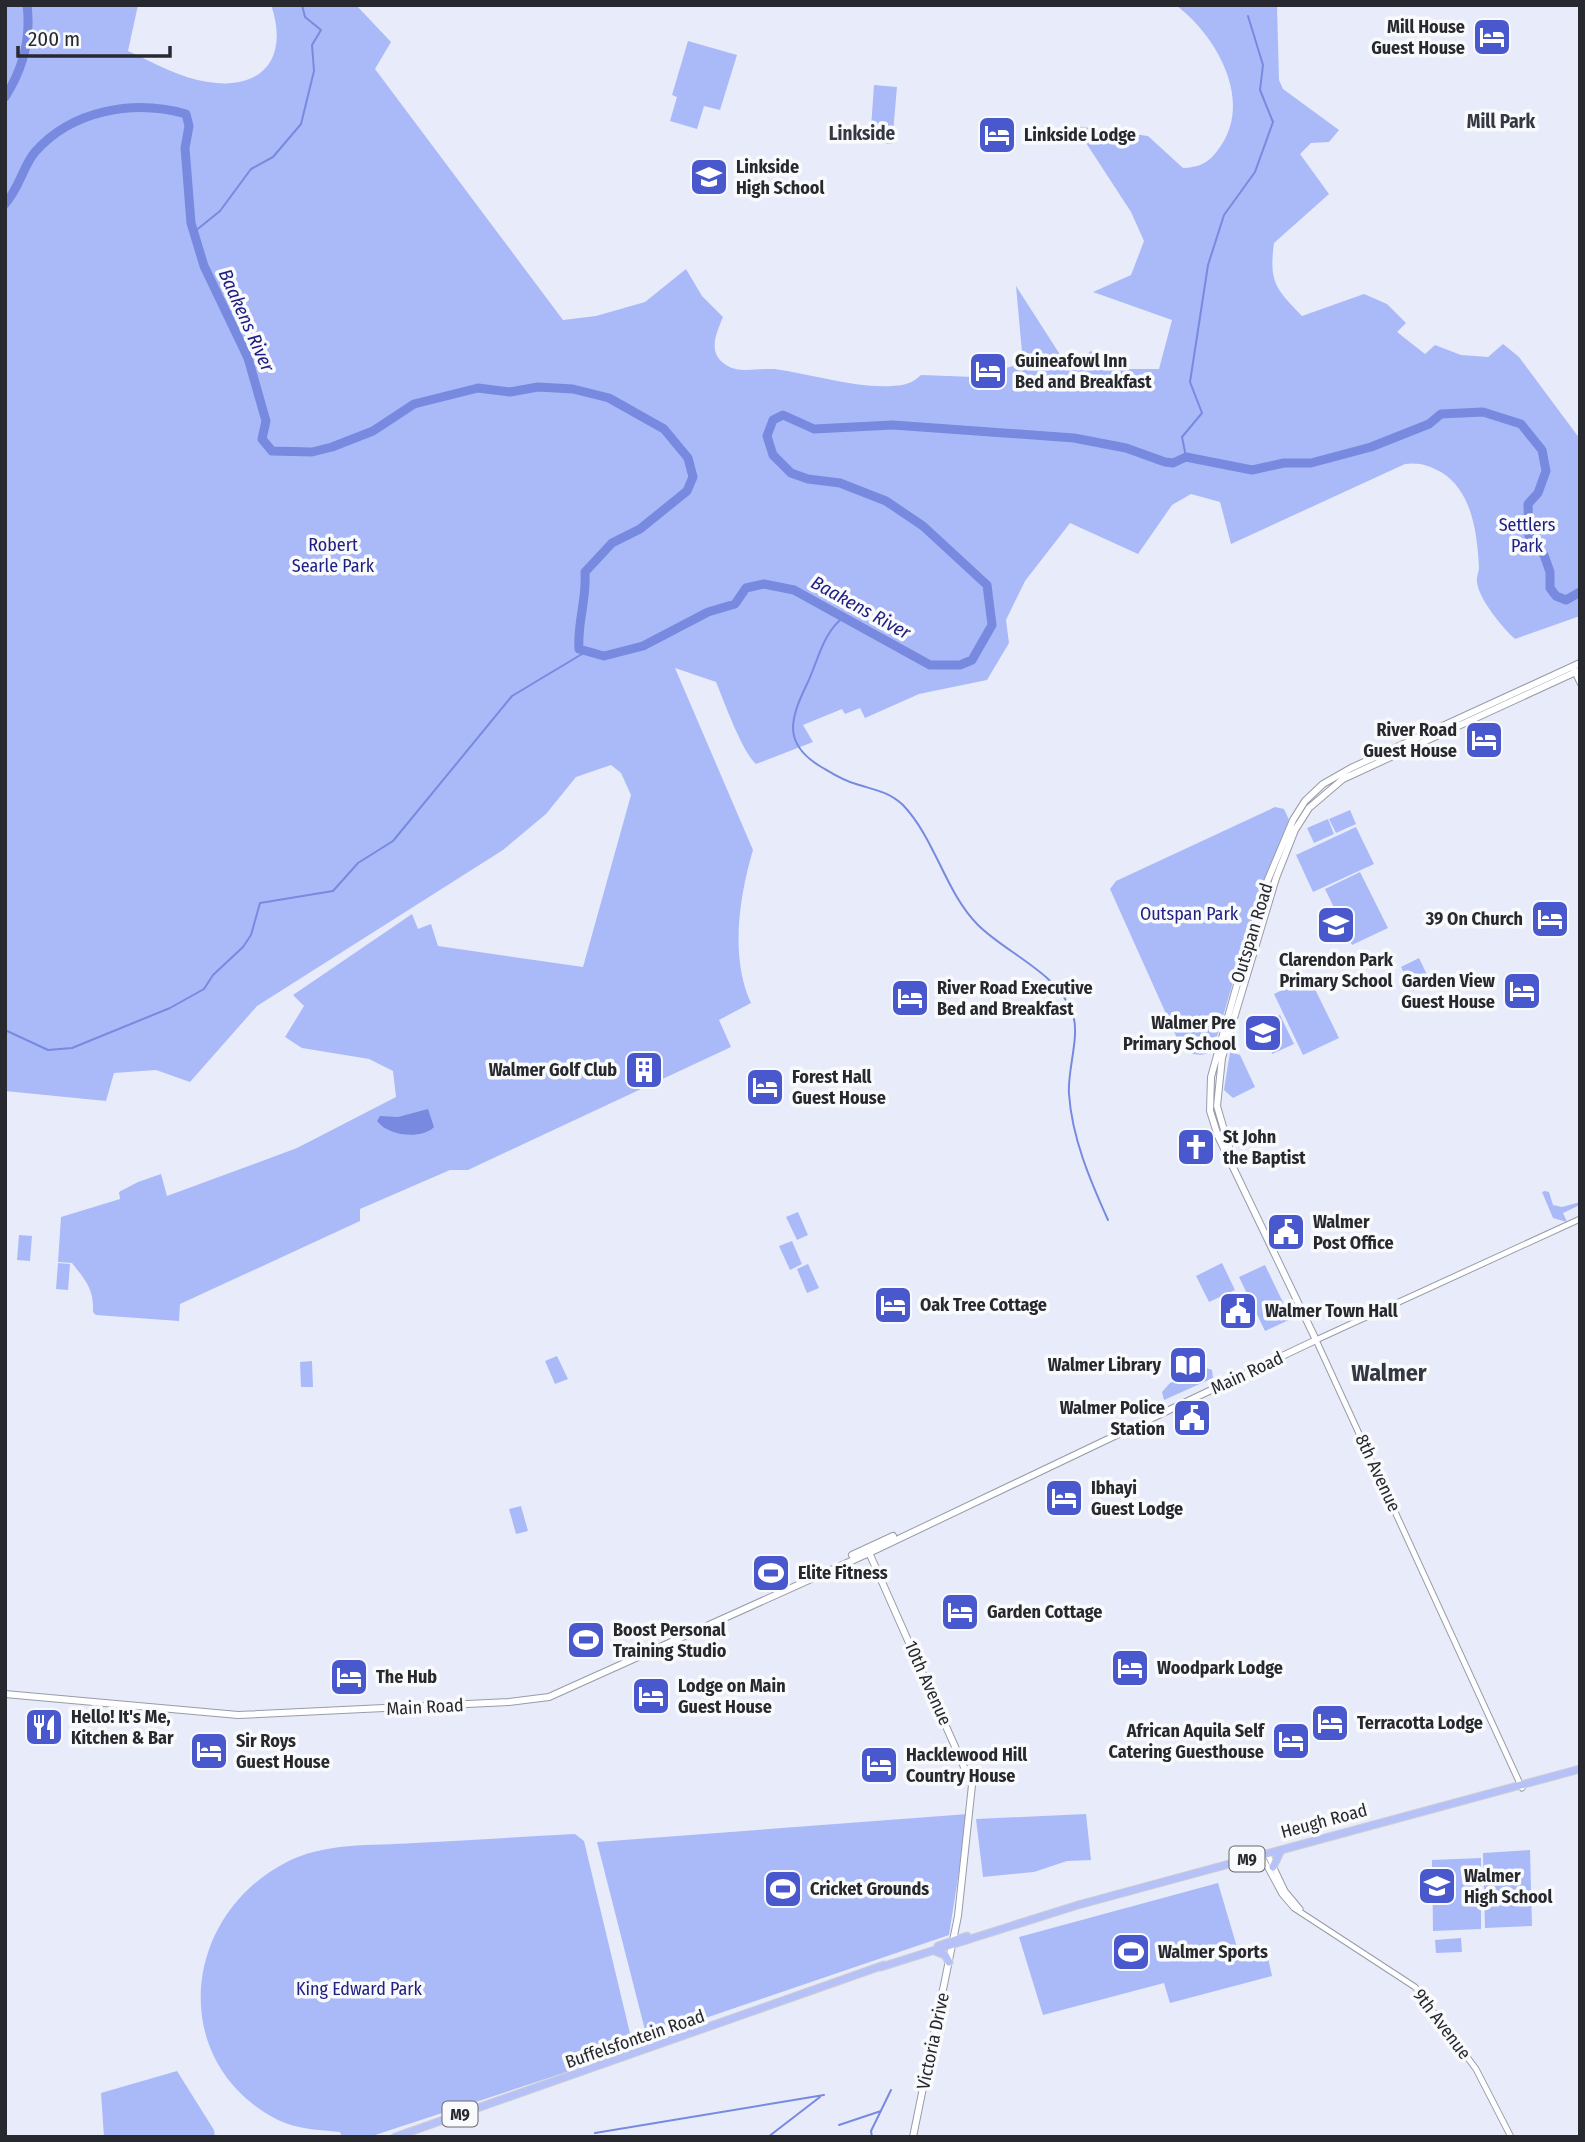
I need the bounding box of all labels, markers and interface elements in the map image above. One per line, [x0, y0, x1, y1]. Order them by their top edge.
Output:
scale bar [18, 14, 170, 58]
place label: Mill House Guest House [1371, 16, 1465, 59]
hotel icon: Mill House Guest House [1471, 16, 1513, 58]
text: 200 m [28, 26, 80, 52]
district label: Mill Park [1467, 110, 1536, 133]
hotel icon: Linkside Lodge [976, 114, 1018, 156]
district label: Linkside [829, 122, 896, 145]
place label: Linkside Lodge [1024, 124, 1136, 146]
school or university icon: Linkside High School [688, 156, 730, 198]
place label: Linkside High School [736, 156, 824, 199]
water label: Baakens River [214, 265, 280, 376]
hotel icon: Guineafowl Inn Bed and Breakfast [967, 350, 1009, 392]
place label: Guineafowl Inn Bed and Breakfast [1015, 350, 1152, 393]
park label: Settlers Park [1499, 514, 1556, 557]
park label: Robert Searle Park [292, 534, 375, 577]
water label: Baakens River [807, 571, 916, 645]
place label: River Road Guest House [1363, 719, 1457, 762]
hotel icon: River Road Guest House [1463, 719, 1505, 761]
street label: Outspan Road [1226, 880, 1278, 986]
hotel icon: 39 On Church [1529, 898, 1571, 940]
park label: Outspan Park [1140, 903, 1239, 925]
school or university icon: Clarendon Park Primary School [1315, 904, 1357, 946]
place label: 39 On Church [1425, 908, 1523, 930]
place label: Clarendon Park Primary School [1279, 949, 1394, 992]
place label: Garden View Guest House [1401, 970, 1496, 1013]
hotel icon: Garden View Guest House [1501, 970, 1543, 1012]
hotel icon: River Road Executive Bed and Breakfast [889, 977, 931, 1019]
place label: River Road Executive Bed and Breakfast [937, 977, 1093, 1020]
place label: Walmer Pre Primary School [1123, 1012, 1236, 1055]
school or university icon: Walmer Pre Primary School [1242, 1012, 1284, 1054]
building icon: Walmer Golf Club [623, 1049, 665, 1091]
place label: Walmer Golf Club [489, 1059, 617, 1081]
hotel icon: Forest Hall Guest House [744, 1066, 786, 1108]
place label: Forest Hall Guest House [792, 1066, 886, 1109]
church icon: St John the Baptist [1175, 1126, 1217, 1168]
place label: St John the Baptist [1223, 1126, 1306, 1169]
public building icon: Walmer Post Office [1265, 1211, 1307, 1253]
place label: Walmer Post Office [1313, 1211, 1394, 1254]
hotel icon: Oak Tree Cottage [872, 1284, 914, 1326]
public building icon: Walmer Town Hall [1217, 1290, 1259, 1332]
place label: Oak Tree Cottage [920, 1294, 1047, 1316]
place label: Walmer Town Hall [1265, 1300, 1398, 1322]
library icon: Walmer Library [1167, 1344, 1209, 1386]
street label: Main Road [1207, 1347, 1287, 1399]
place label: Walmer Library [1048, 1354, 1161, 1376]
district label: Walmer [1351, 1359, 1427, 1387]
place label: Walmer Police Station [1060, 1397, 1165, 1440]
public building icon: Walmer Police Station [1171, 1397, 1213, 1439]
street label: 8th Avenue [1351, 1431, 1405, 1515]
hotel icon: Ibhayi Guest Lodge [1043, 1477, 1085, 1519]
place label: Ibhayi Guest Lodge [1091, 1477, 1183, 1520]
sports icon: Elite Fitness [750, 1552, 792, 1594]
place label: Elite Fitness [798, 1562, 888, 1584]
hotel icon: Garden Cottage [939, 1591, 981, 1633]
place label: Garden Cottage [987, 1601, 1102, 1623]
sports icon: Boost Personal Training Studio [565, 1619, 607, 1661]
place label: Boost Personal Training Studio [613, 1619, 727, 1662]
street label: 10th Avenue [900, 1637, 956, 1729]
hotel icon: Woodpark Lodge [1109, 1647, 1151, 1689]
hotel icon: The Hub [328, 1656, 370, 1698]
place label: Woodpark Lodge [1157, 1657, 1283, 1679]
place label: The Hub [376, 1666, 437, 1688]
hotel icon: Lodge on Main Guest House [630, 1675, 672, 1717]
place label: Lodge on Main Guest House [678, 1675, 786, 1718]
street label: Main Road [386, 1694, 464, 1720]
hotel icon: Terracotta Lodge [1309, 1702, 1351, 1744]
restaurant icon: Hello! It's Me, Kitchen & Bar [23, 1706, 65, 1748]
place label: Hello! It's Me, Kitchen & Bar [71, 1706, 174, 1749]
place label: Terracotta Lodge [1357, 1712, 1483, 1734]
place label: African Aquila Self Catering Guesthouse [1109, 1720, 1266, 1763]
hotel icon: African Aquila Self Catering Guesthouse [1270, 1720, 1312, 1762]
hotel icon: Sir Roys Guest House [188, 1730, 230, 1772]
place label: Sir Roys Guest House [236, 1730, 330, 1773]
hotel icon: Hacklewood Hill Country House [858, 1744, 900, 1786]
place label: Hacklewood Hill Country House [906, 1744, 1027, 1787]
street label: Heugh Road [1278, 1799, 1370, 1843]
road number: M9 [1230, 1846, 1264, 1871]
school or university icon: Walmer High School [1416, 1865, 1458, 1907]
place label: Walmer High School [1464, 1865, 1552, 1908]
sports icon: Cricket Grounds [762, 1868, 804, 1910]
place label: Cricket Grounds [810, 1878, 929, 1900]
sports icon: Walmer Sports [1110, 1931, 1152, 1973]
place label: Walmer Sports [1158, 1941, 1268, 1963]
park label: King Edward Park [296, 1978, 423, 2000]
street label: 9th Avenue [1408, 1984, 1476, 2064]
street label: Victoria Drive [912, 1990, 954, 2091]
street label: Buffelsfontein Road [562, 2005, 708, 2073]
road number: M9 [442, 2102, 477, 2126]

